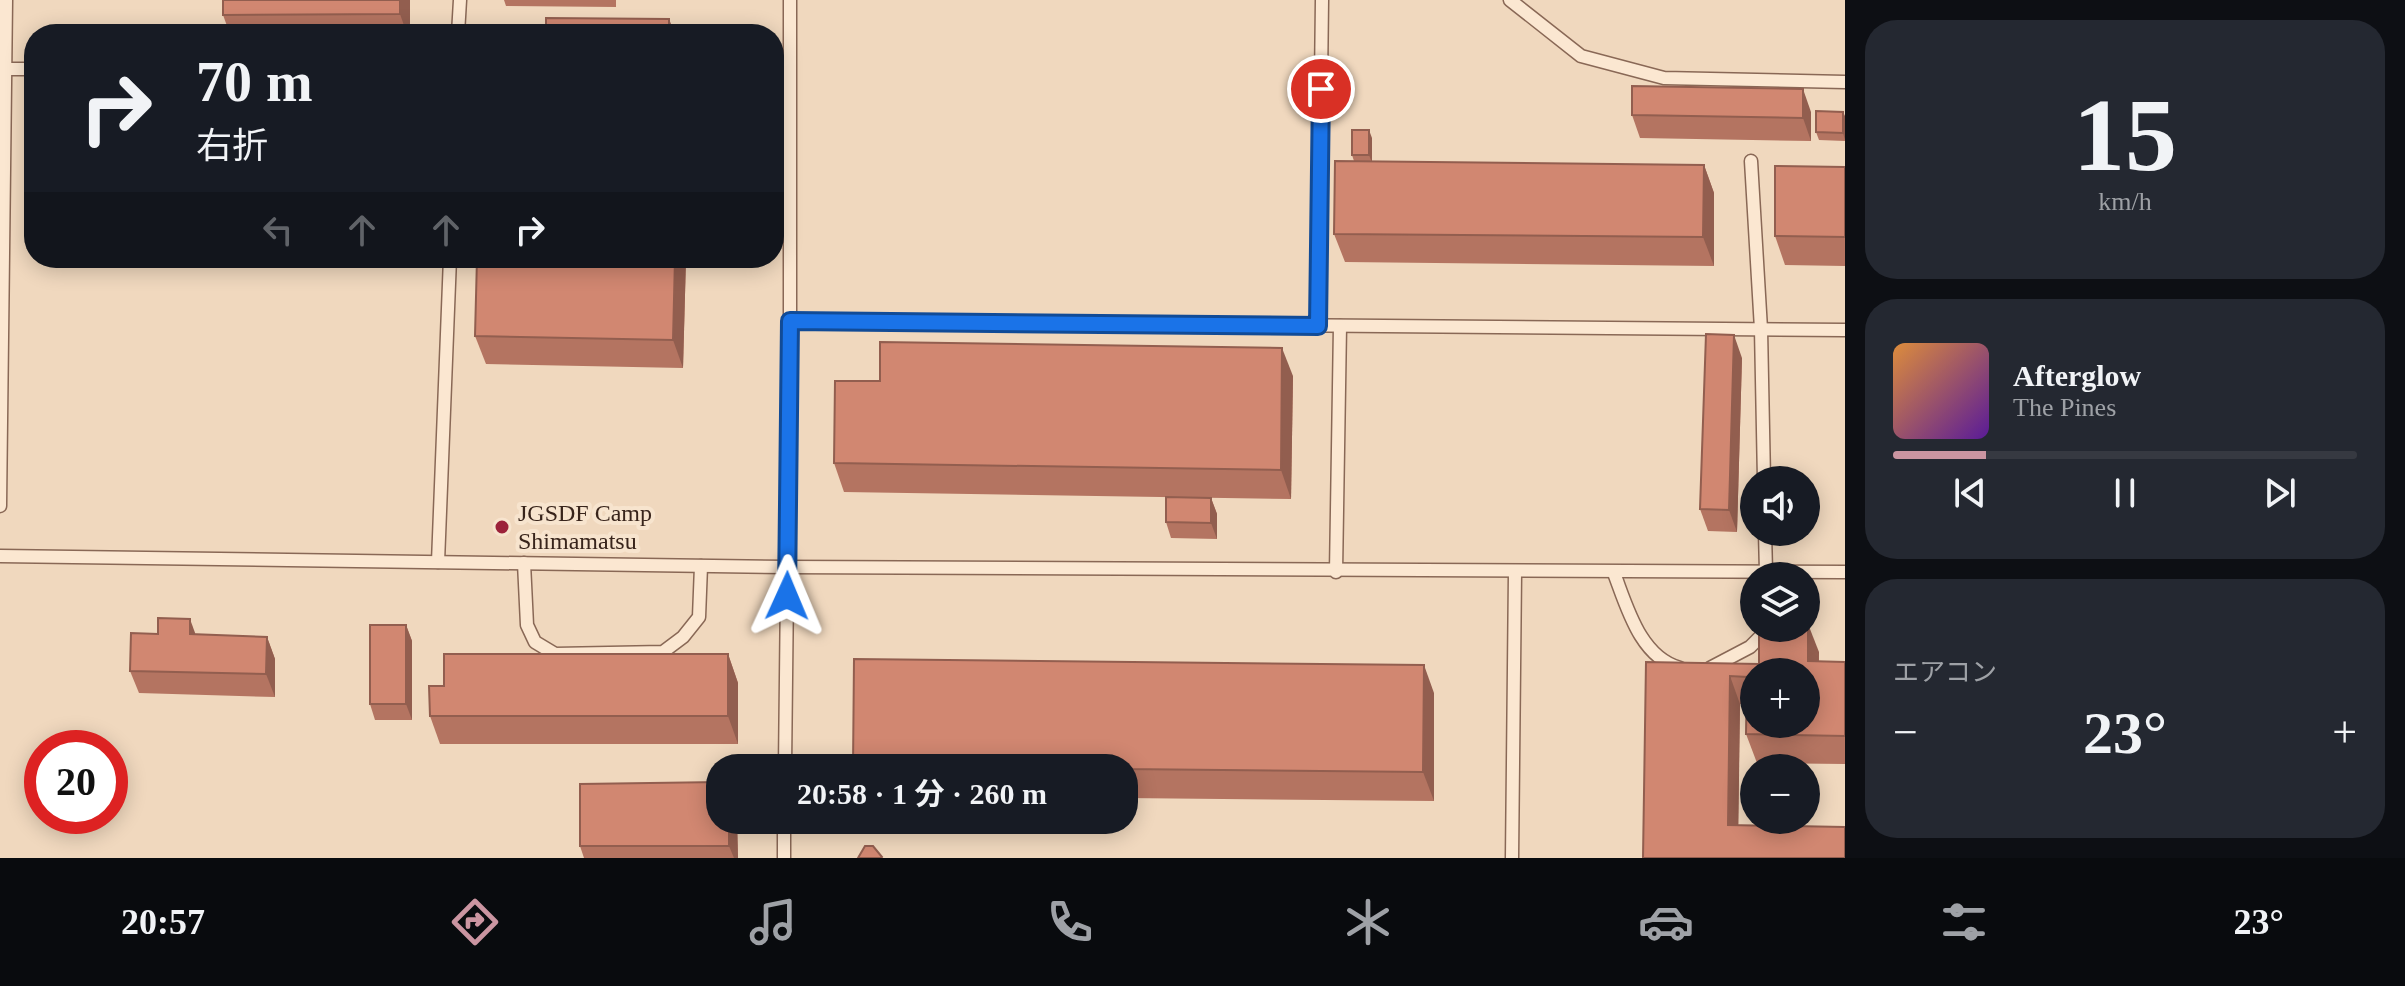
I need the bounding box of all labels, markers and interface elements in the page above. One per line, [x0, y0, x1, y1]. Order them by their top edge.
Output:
text: 70 m [196, 51, 313, 113]
pin [1287, 55, 1355, 123]
icon: right [64, 56, 168, 160]
icon: arrive [1299, 67, 1343, 111]
text: 15 [2073, 77, 2177, 192]
text: 右折 [196, 126, 268, 166]
text: km/h [2098, 187, 2152, 216]
icon: left [256, 208, 300, 252]
icon: ahead [340, 208, 384, 252]
icon: ahead [424, 208, 468, 252]
icon: right [508, 208, 552, 252]
text: Afterglow [2013, 359, 2141, 392]
text: The Pines [2013, 393, 2116, 422]
map controls [1740, 466, 1820, 834]
button: sound [1740, 466, 1820, 546]
icon: previous [1948, 471, 1992, 515]
icon: pause [2103, 471, 2147, 515]
icon: next [2258, 471, 2302, 515]
place label: JGSDF Camp Shimamatsu [518, 500, 652, 554]
marker: JGSDF Camp Shimamatsu [493, 518, 511, 536]
position arrow [745, 554, 829, 638]
button: layers [1740, 562, 1820, 642]
button: + [1740, 658, 1820, 738]
text: エアコン [1893, 658, 1997, 687]
text: 23° [2083, 700, 2167, 766]
text: − [1893, 708, 1918, 757]
text: + [2332, 708, 2357, 757]
speed limit sign: 20 [24, 730, 128, 834]
button: − [1740, 754, 1820, 834]
text: 20:58 · 1 分 · 260 m [797, 777, 1047, 810]
icon: directions [447, 894, 503, 950]
icon: music [745, 894, 801, 950]
icon: phone [1042, 894, 1098, 950]
icon: climate [1340, 894, 1396, 950]
icon: car [1638, 894, 1694, 950]
icon: filters [1936, 894, 1992, 950]
text: 20:57 [121, 902, 205, 942]
text: 23° [2234, 902, 2284, 942]

